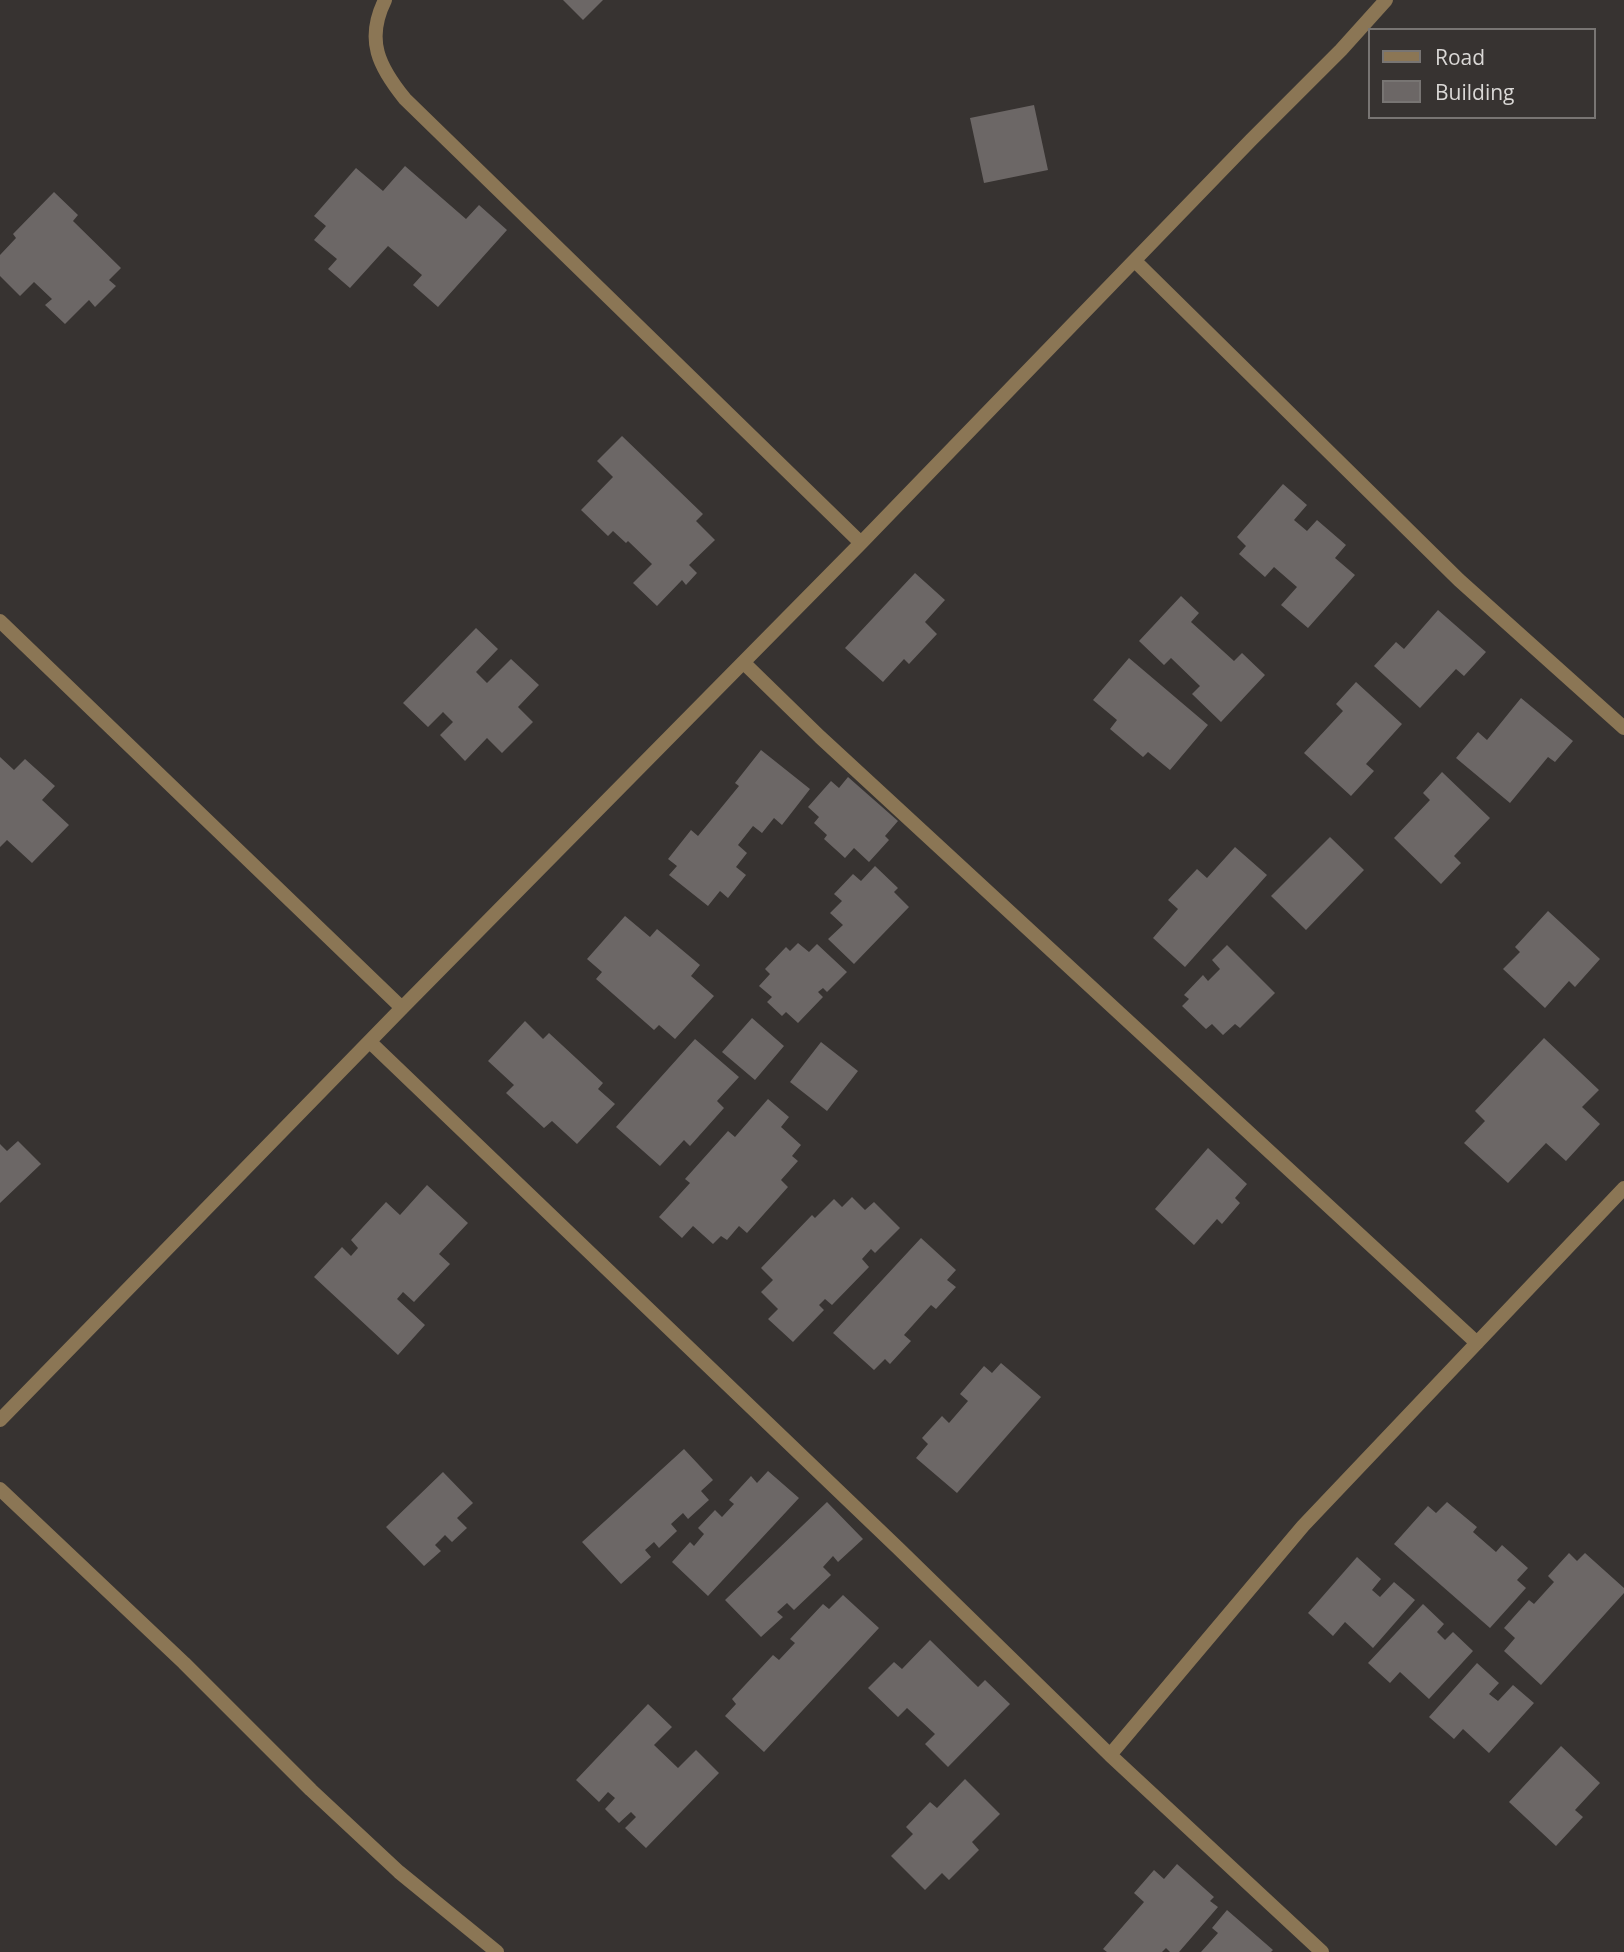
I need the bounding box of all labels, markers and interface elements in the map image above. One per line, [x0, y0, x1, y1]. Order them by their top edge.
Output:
legend [1368, 28, 1596, 119]
text: Road [1435, 43, 1485, 71]
text: Building [1435, 78, 1514, 106]

